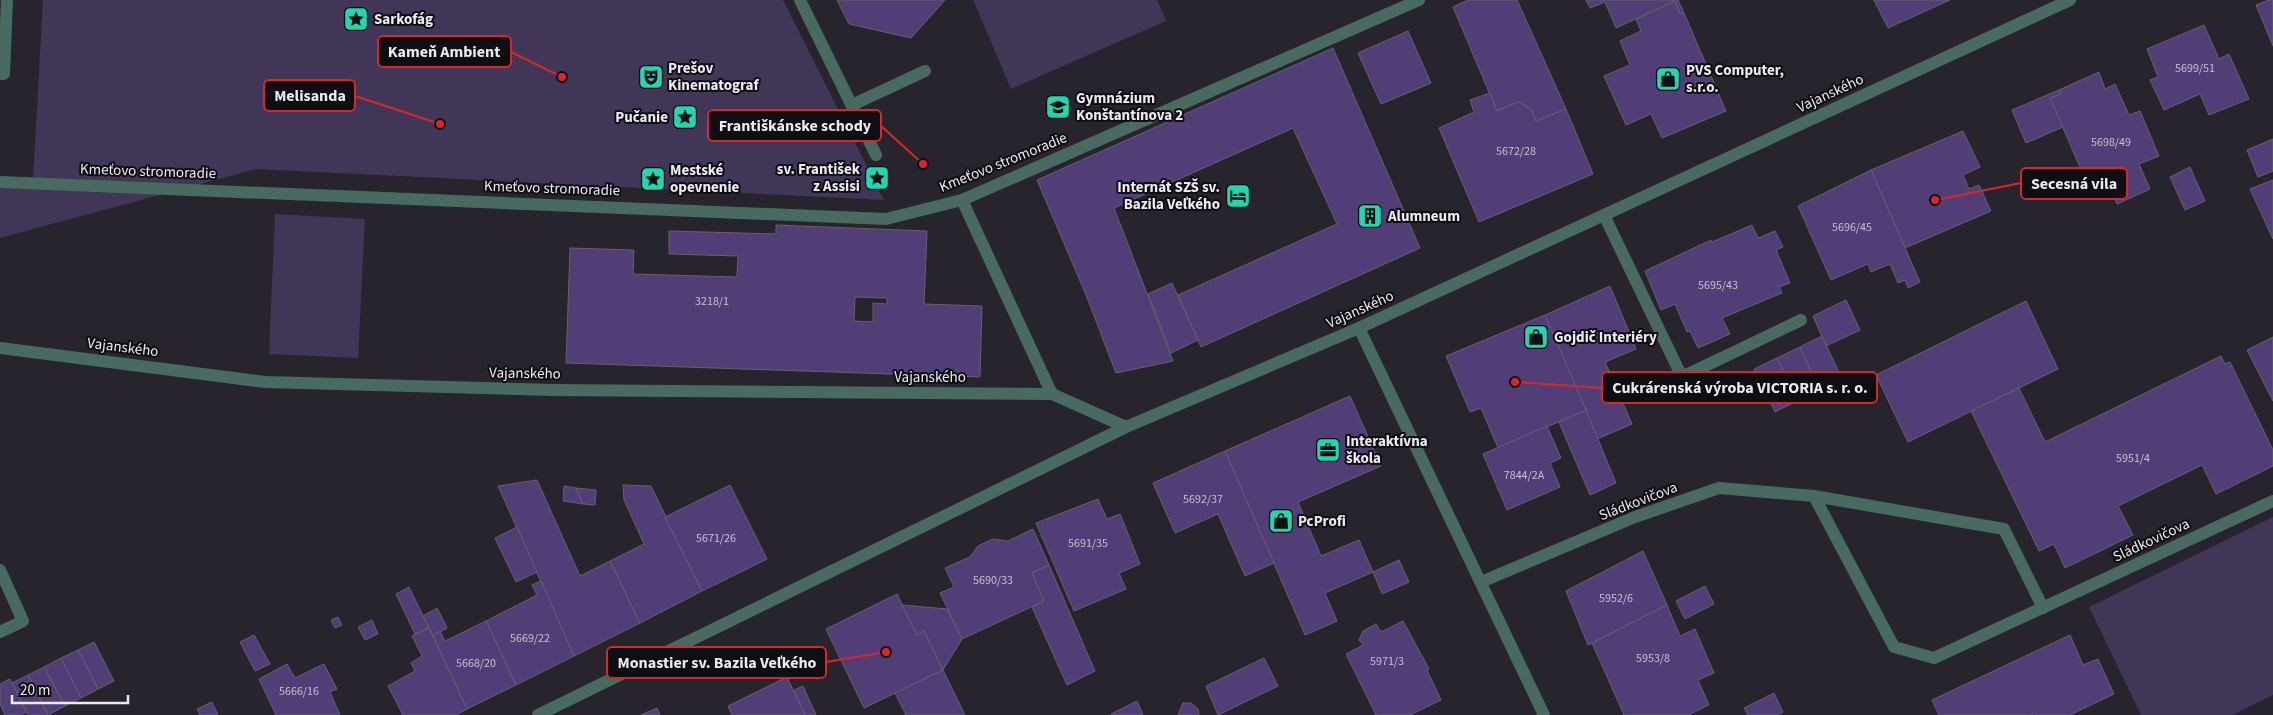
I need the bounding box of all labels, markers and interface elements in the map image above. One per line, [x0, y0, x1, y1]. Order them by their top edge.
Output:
place icon: Sarkofág [343, 6, 369, 32]
place label: Sarkofág [374, 9, 433, 30]
callout: Kameň Ambient [378, 36, 511, 67]
text: Kameň Ambient [388, 41, 500, 63]
place label: Prešov Kinematograf [668, 58, 759, 96]
place label: PVS Computer, s.r.o. [1686, 60, 1784, 98]
house number: 5699/51 [2175, 60, 2215, 77]
theatre icon: Prešov Kinematograf [638, 64, 664, 90]
shop icon: PVS Computer, s.r.o. [1655, 66, 1681, 92]
street label: Vajanského [1793, 69, 1867, 118]
callout: Melisanda [264, 80, 355, 111]
text: Melisanda [274, 85, 346, 107]
place label: Gymnázium Konštantínova 2 [1076, 88, 1183, 126]
school or university icon: Gymnázium Konštantínova 2 [1045, 94, 1071, 120]
place icon: Pučanie [672, 104, 698, 130]
place label: Pučanie [615, 107, 668, 128]
callout: Františkánske schody [708, 110, 881, 141]
text: Františkánske schody [719, 115, 872, 137]
street label: Kmeťovo stromoradie [936, 127, 1070, 198]
house number: 5698/49 [2091, 134, 2131, 151]
house number: 5672/28 [1496, 143, 1536, 160]
street label: Kmeťovo stromoradie [80, 159, 216, 184]
place label: sv. František z Assisi [777, 159, 861, 197]
place label: Mestské opevnenie [670, 160, 740, 198]
place icon: sv. František z Assisi [864, 165, 890, 191]
place icon: Mestské opevnenie [640, 166, 666, 192]
callout: Secesná vila [2021, 168, 2127, 199]
text: Secesná vila [2031, 173, 2117, 195]
street label: Kmeťovo stromoradie [484, 176, 620, 201]
place label: Internát SZŠ sv. Bazila Veľkého [1117, 177, 1220, 215]
hotel icon: Internát SZŠ sv. Bazila Veľkého [1225, 183, 1251, 209]
building icon: Alumneum [1357, 203, 1383, 229]
place label: Alumneum [1387, 206, 1460, 227]
house number: 5696/45 [1832, 219, 1872, 236]
house number: 5695/43 [1698, 277, 1738, 294]
street label: Vajanského [1323, 285, 1397, 334]
house number: 3218/1 [695, 293, 729, 310]
shop icon: Gojdič Interiéry [1523, 324, 1549, 350]
place label: Gojdič Interiéry [1554, 327, 1657, 348]
street label: Vajanského [86, 333, 160, 362]
street label: Vajanského [489, 362, 561, 385]
street label: Vajanského [894, 367, 966, 388]
callout: Cukrárenská výroba VICTORIA s. r. o. [1602, 372, 1877, 403]
text: Cukrárenská výroba VICTORIA s. r. o. [1612, 377, 1868, 399]
place label: Interaktívna škola [1346, 431, 1428, 469]
office icon: Interaktívna škola [1315, 437, 1341, 463]
house number: 5951/4 [2116, 450, 2150, 467]
house number: 7844/2A [1504, 467, 1545, 484]
street label: Sládkovičova [1596, 477, 1680, 526]
house number: 5692/37 [1183, 491, 1223, 508]
shop icon: PcProfi [1268, 508, 1294, 534]
place label: PcProfi [1298, 511, 1346, 532]
street label: Sládkovičova [2109, 514, 2193, 567]
house number: 5671/26 [696, 530, 736, 547]
house number: 5691/35 [1068, 535, 1108, 552]
house number: 5690/33 [973, 572, 1013, 589]
house number: 5952/6 [1599, 590, 1633, 607]
house number: 5669/22 [510, 630, 550, 647]
callout: Monastier sv. Bazila Veľkého [607, 647, 826, 678]
house number: 5953/8 [1636, 650, 1670, 667]
text: Monastier sv. Bazila Veľkého [617, 652, 817, 674]
house number: 5971/3 [1370, 653, 1404, 670]
house number: 5668/20 [456, 655, 496, 672]
scale bar [12, 672, 129, 704]
text: 20 m [20, 680, 50, 701]
house number: 5666/16 [279, 683, 319, 700]

